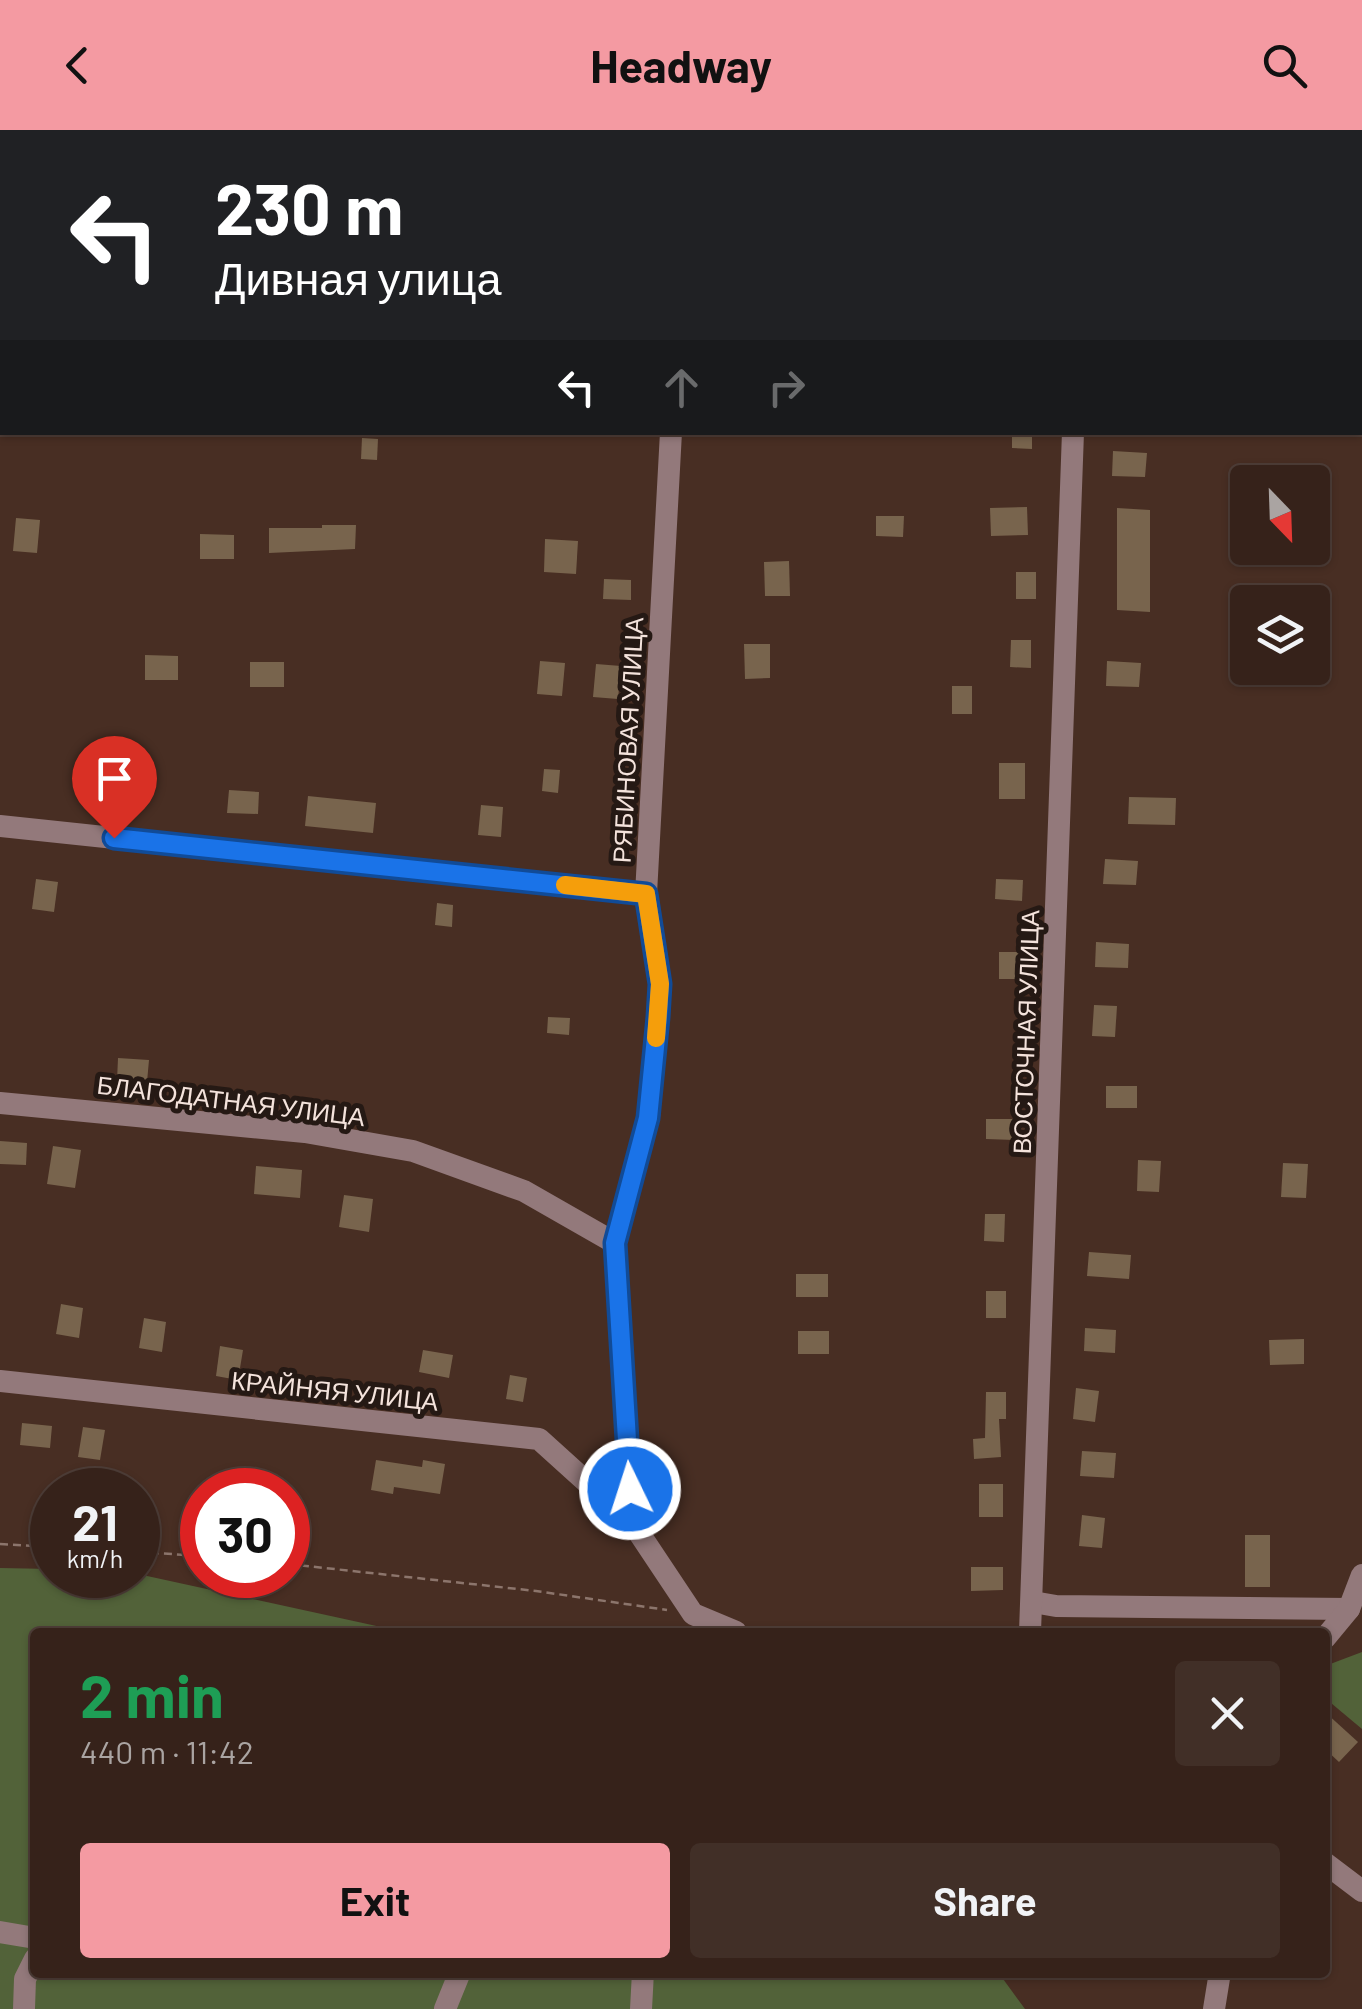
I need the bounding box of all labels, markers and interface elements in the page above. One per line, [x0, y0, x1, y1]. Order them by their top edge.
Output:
icon: back [50, 38, 105, 93]
text: Headway [590, 38, 772, 92]
icon: search [1257, 38, 1312, 93]
text: 230 m [215, 165, 403, 249]
icon: left [50, 170, 180, 300]
text: Дивная улица [215, 250, 501, 304]
icon: left [549, 360, 604, 415]
icon: ahead [654, 360, 709, 415]
icon: right [759, 360, 814, 415]
north arrow [1230, 465, 1330, 565]
map controls [1230, 465, 1330, 685]
button: layers [1230, 585, 1330, 685]
street label: РЯБИНОВАЯ УЛИЦА [606, 616, 648, 864]
pin [72, 736, 157, 839]
icon: arrive [87, 751, 142, 806]
street label: ВОСТОЧНАЯ УЛИЦА [1006, 909, 1044, 1155]
street label: БЛАГОДАТНАЯ УЛИЦА [95, 1069, 367, 1131]
street label: КРАЙНЯЯ УЛИЦА [230, 1364, 440, 1416]
position arrow [578, 1437, 682, 1541]
speed limit sign: 30 [180, 1468, 310, 1598]
text: 21 [72, 1491, 118, 1551]
text: km/h [67, 1543, 123, 1573]
text: 2 min [80, 1658, 224, 1730]
button: close [1175, 1661, 1280, 1766]
text: 440 m · 11:42 [80, 1732, 254, 1770]
button: Exit [80, 1843, 670, 1958]
button: Share [690, 1843, 1280, 1958]

